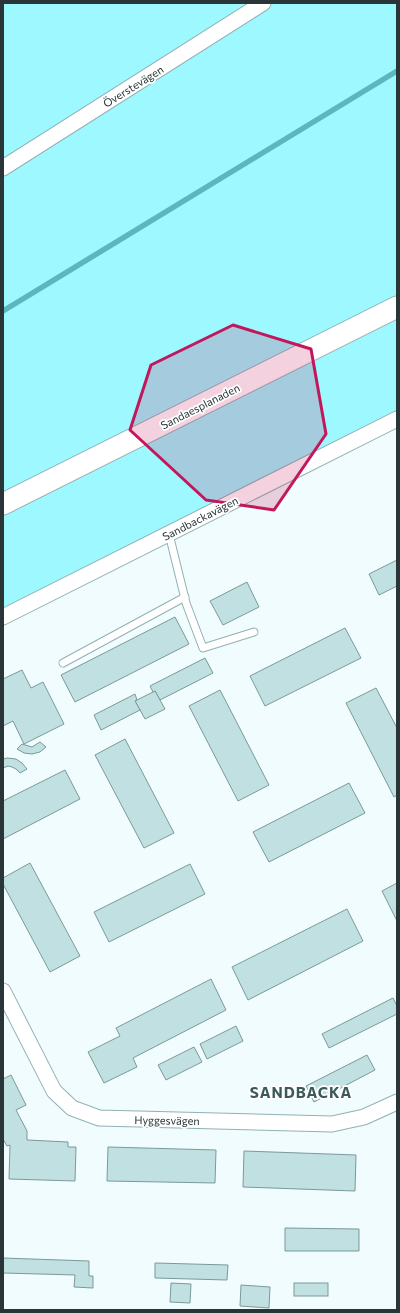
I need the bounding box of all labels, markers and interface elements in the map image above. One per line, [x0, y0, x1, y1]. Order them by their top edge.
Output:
street label: Överstevägen [100, 61, 166, 110]
street label: Sandaesplanaden [158, 380, 242, 432]
street label: Sandbackavägen [160, 493, 240, 543]
district label: SANDBACKA [250, 1083, 352, 1101]
street label: Hyggesvägen [134, 1113, 200, 1127]

